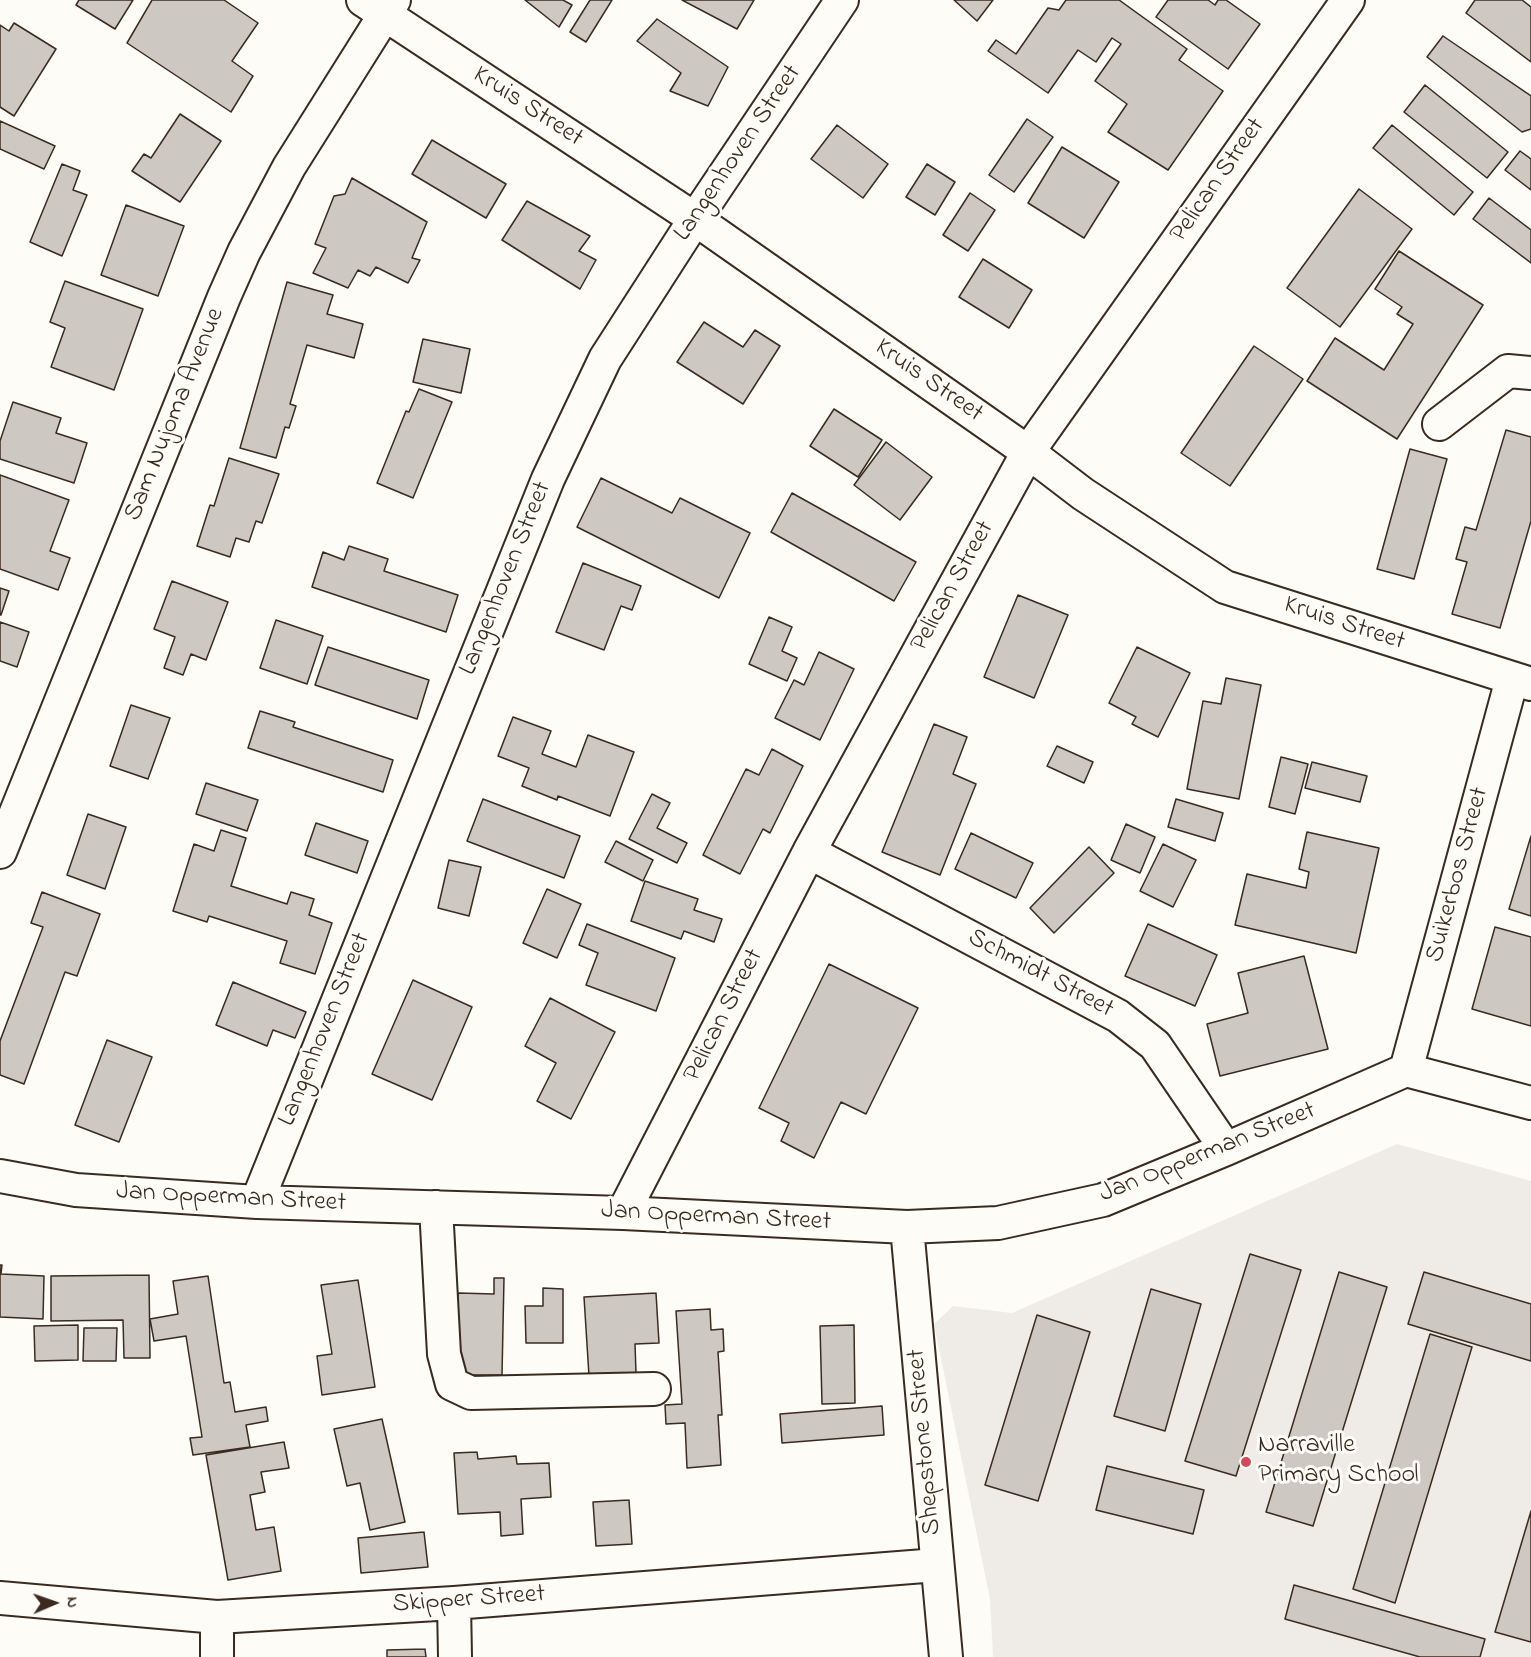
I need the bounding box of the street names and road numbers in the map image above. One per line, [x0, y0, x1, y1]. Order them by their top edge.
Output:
street label: Langenhoven Street [669, 60, 809, 248]
street label: Kruis Street [466, 61, 588, 155]
street label: Pelican Street [1165, 113, 1273, 249]
street label: Sam Nujoma Avenue [119, 304, 233, 526]
street label: Kruis Street [868, 333, 988, 431]
street label: Langenhoven Street [454, 478, 560, 680]
street label: Pelican Street [905, 516, 1003, 658]
street label: Kruis Street [1280, 591, 1408, 659]
street label: Suikerbos Street [1421, 784, 1497, 966]
street label: Schmidt Street [962, 923, 1118, 1027]
street label: Langenhoven Street [273, 929, 379, 1131]
street label: Pelican Street [678, 944, 772, 1088]
street label: Jan Opperman Street [1095, 1096, 1321, 1212]
street label: Jan Opperman Street [115, 1177, 347, 1221]
street label: Jan Opperman Street [600, 1196, 832, 1240]
street label: Shepstone Street [902, 1348, 950, 1536]
street label: Skipper Street [392, 1580, 546, 1622]

